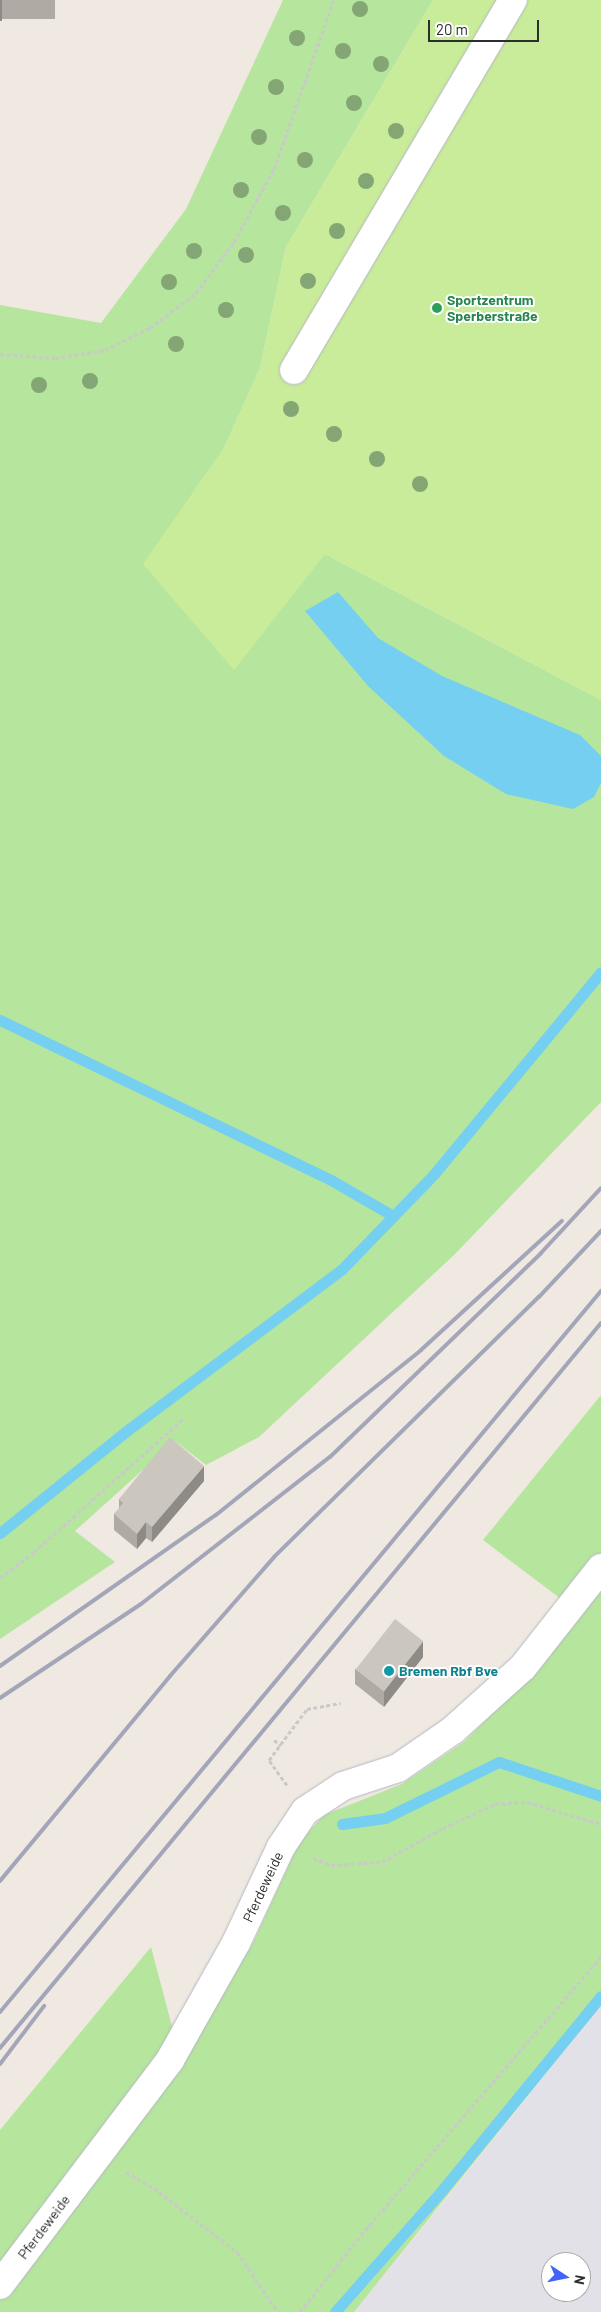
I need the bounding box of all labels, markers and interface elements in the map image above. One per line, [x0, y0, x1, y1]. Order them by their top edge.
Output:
scale bar [431, 10, 542, 42]
text: 20 m [436, 20, 468, 38]
place label: Sportzentrum Sperberstraße [447, 292, 538, 324]
marker: Sportzentrum Sperberstraße [431, 302, 443, 314]
place label: Bremen Rbf Bve [399, 1663, 498, 1679]
marker: Bremen Rbf Bve [383, 1665, 395, 1677]
street label: Pferdeweide [239, 1849, 287, 1925]
street label: Pferdeweide [14, 2192, 74, 2262]
north arrow [541, 2252, 591, 2302]
text: N [571, 2274, 589, 2286]

